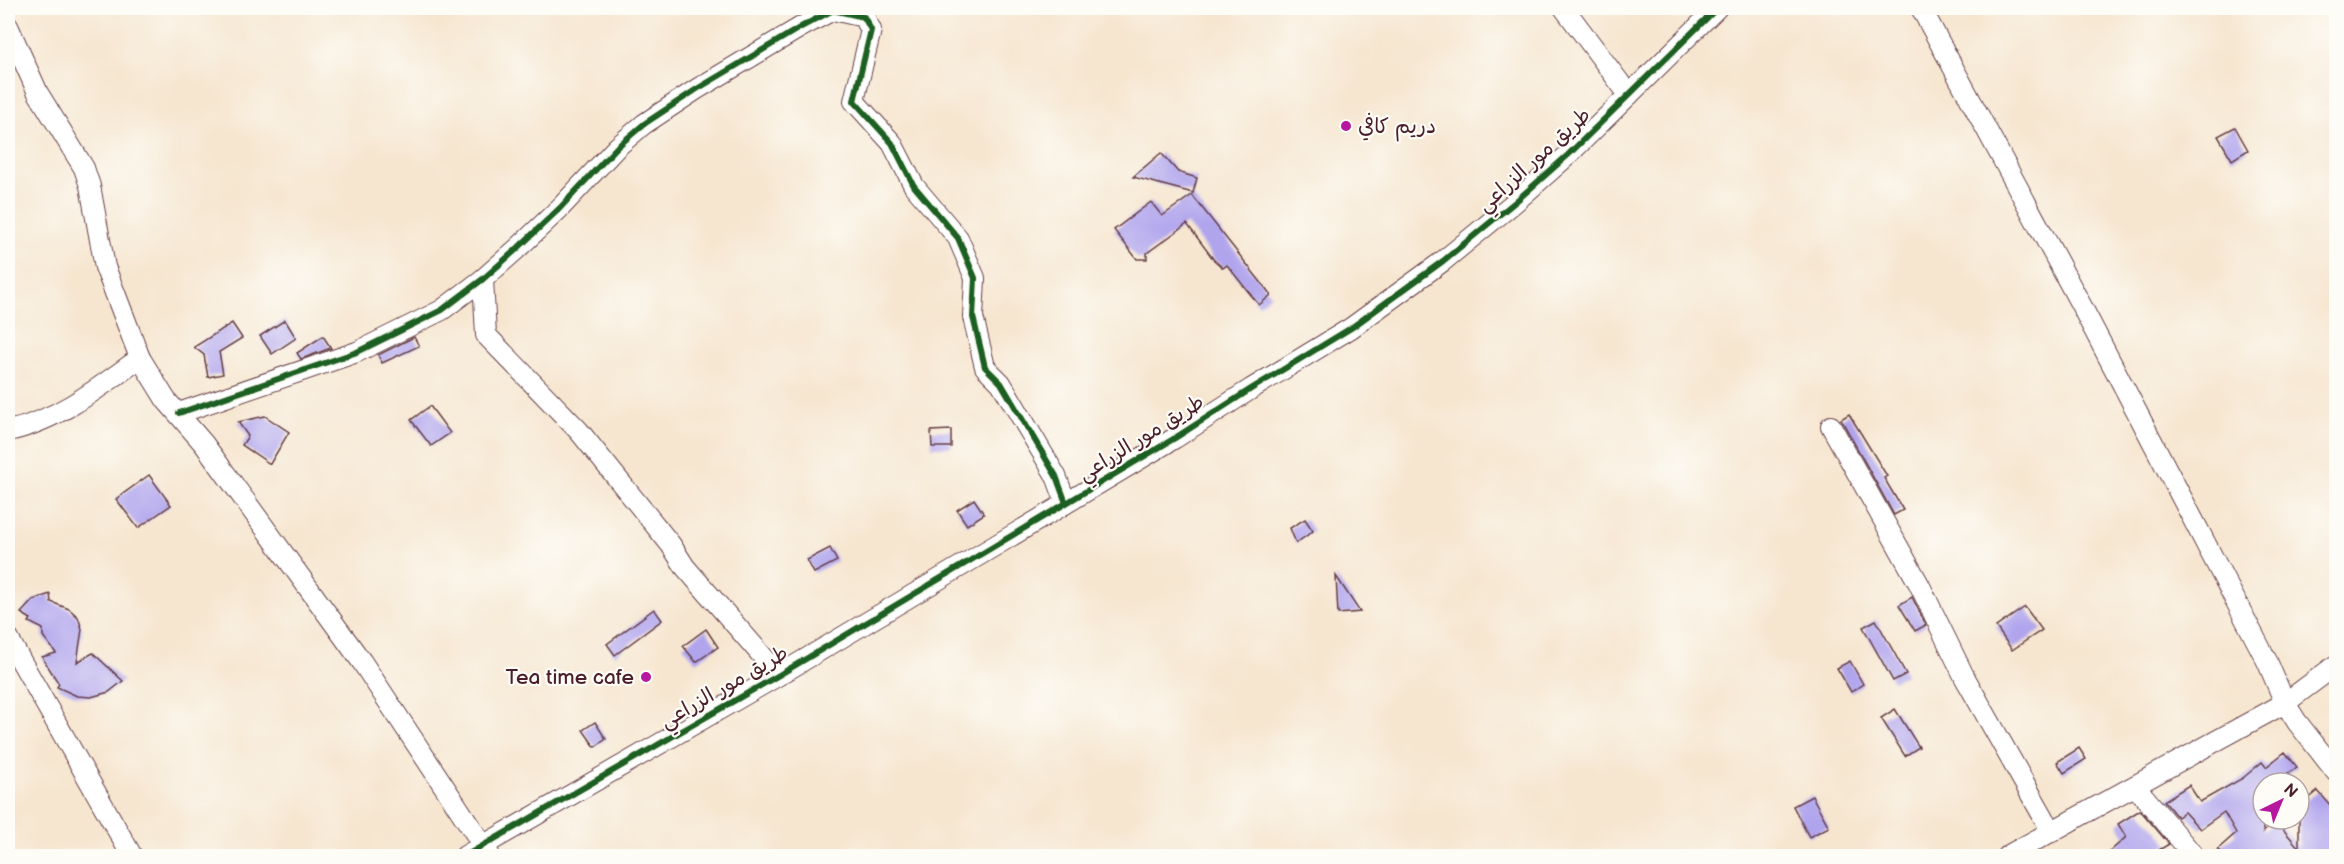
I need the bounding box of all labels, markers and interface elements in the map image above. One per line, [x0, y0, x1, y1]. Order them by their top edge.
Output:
street label: طريق مور الزراعي [1472, 103, 1600, 222]
place label: دريم كافي [1358, 112, 1436, 142]
marker: دريم كافي [1339, 119, 1353, 133]
street label: طريق مور الزراعي [1073, 389, 1212, 492]
street label: طريق مور الزراعي [655, 640, 796, 739]
place label: Tea time cafe [506, 665, 634, 690]
marker: Tea time cafe [639, 670, 653, 684]
north arrow [2251, 771, 2311, 831]
text: N [2279, 780, 2301, 802]

